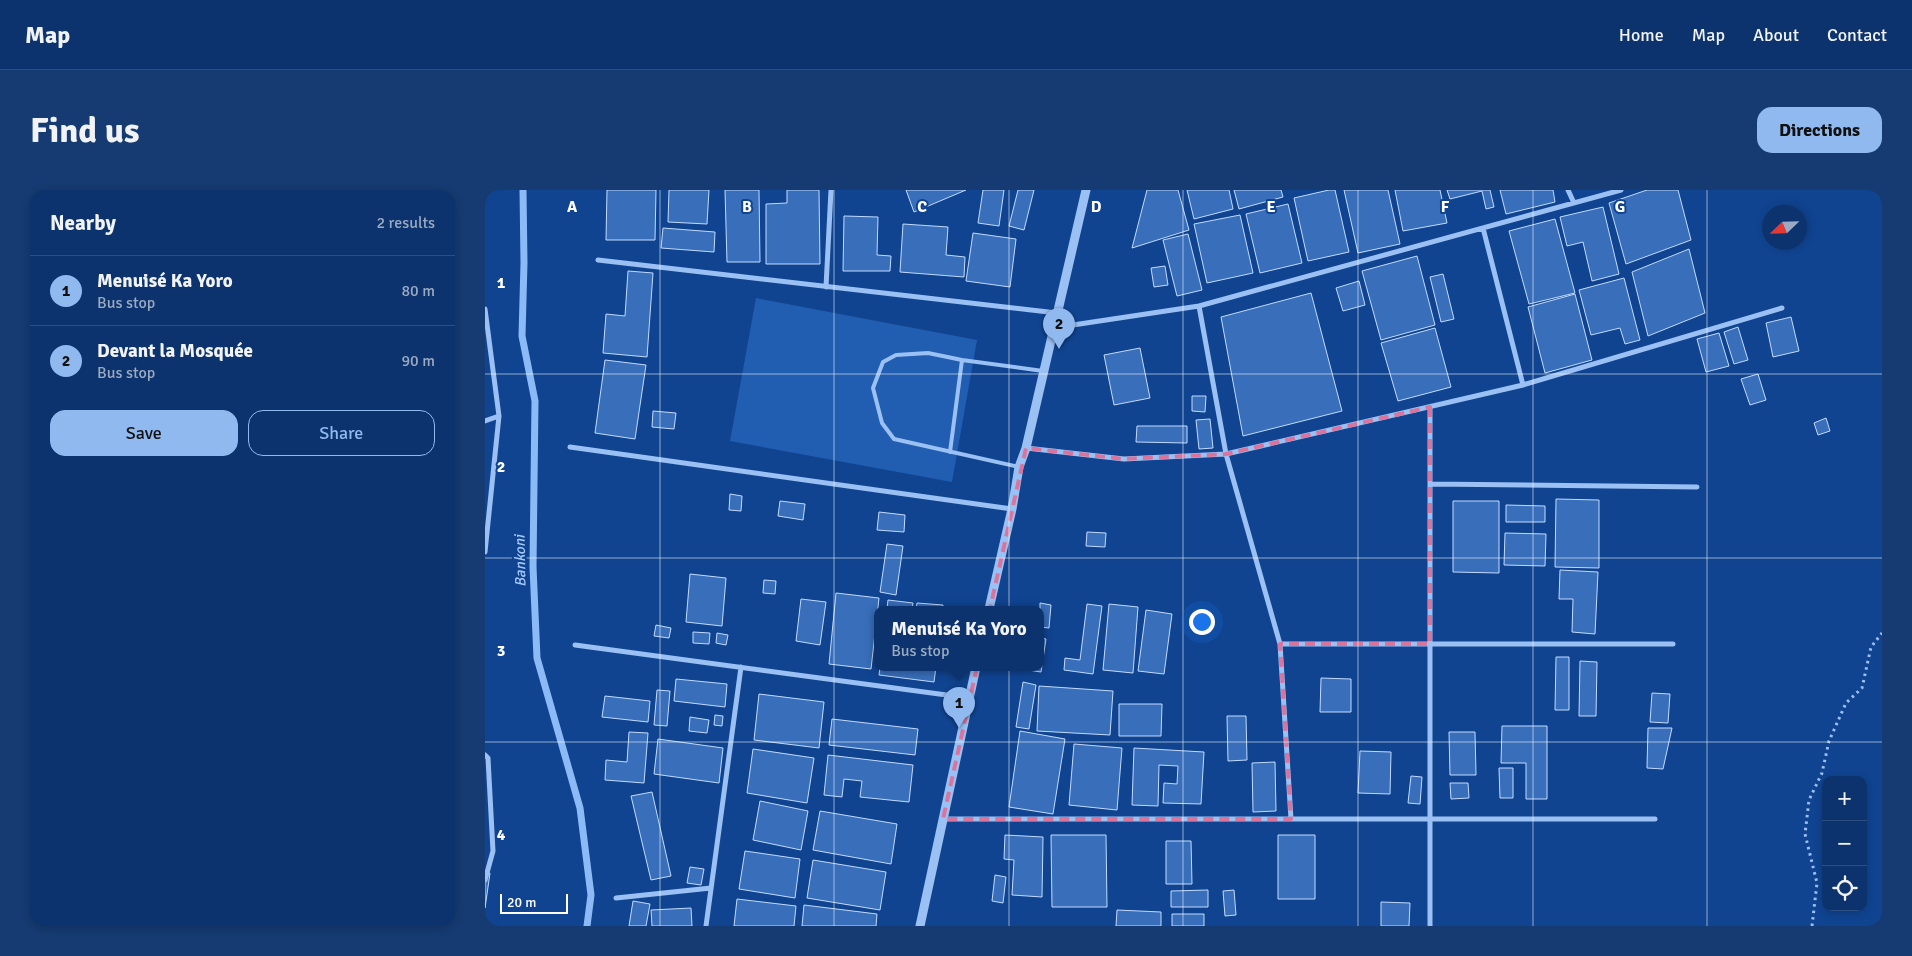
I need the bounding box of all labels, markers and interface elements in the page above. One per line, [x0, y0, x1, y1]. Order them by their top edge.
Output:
text: Map [25, 20, 70, 50]
text: Home [1619, 24, 1664, 46]
text: Map [1692, 24, 1725, 46]
text: About [1753, 24, 1799, 46]
text: Contact [1827, 24, 1887, 46]
button: Directions [1757, 107, 1882, 153]
text: Find us [30, 109, 140, 152]
text: A [567, 197, 578, 217]
text: B [742, 197, 752, 217]
text: C [917, 197, 927, 217]
text: D [1091, 197, 1102, 217]
text: E [1266, 197, 1276, 217]
text: F [1441, 197, 1450, 217]
text: G [1615, 197, 1625, 217]
north arrow [1762, 205, 1807, 250]
text: Nearby [50, 210, 116, 236]
text: 2 results [376, 213, 435, 233]
text: Menuisé Ka Yoro [97, 269, 233, 293]
text: 1 [497, 273, 506, 293]
text: 1 [62, 281, 70, 301]
text: 80 m [401, 281, 435, 301]
text: Bus stop [97, 293, 155, 313]
pin: 2 [1043, 308, 1075, 349]
text: Devant la Mosquée [97, 339, 253, 363]
text: 2 [62, 351, 70, 371]
text: 90 m [401, 351, 435, 371]
text: Bus stop [97, 363, 155, 383]
button: Save [50, 410, 238, 456]
button: Share [248, 410, 435, 456]
text: 2 [497, 457, 505, 477]
water label: Bankoni [511, 533, 529, 587]
popup [874, 606, 1044, 671]
your location [1189, 609, 1215, 635]
text: Menuisé Ka Yoro [891, 617, 1027, 641]
text: 3 [497, 641, 505, 661]
text: Bus stop [891, 641, 949, 661]
pin: 1 [943, 687, 975, 728]
map controls [1822, 776, 1867, 911]
button: + [1822, 776, 1867, 821]
button: − [1822, 821, 1867, 866]
text: 4 [497, 825, 506, 845]
button: locate [1822, 866, 1867, 911]
scale bar [500, 891, 567, 914]
text: 20 m [507, 894, 536, 911]

